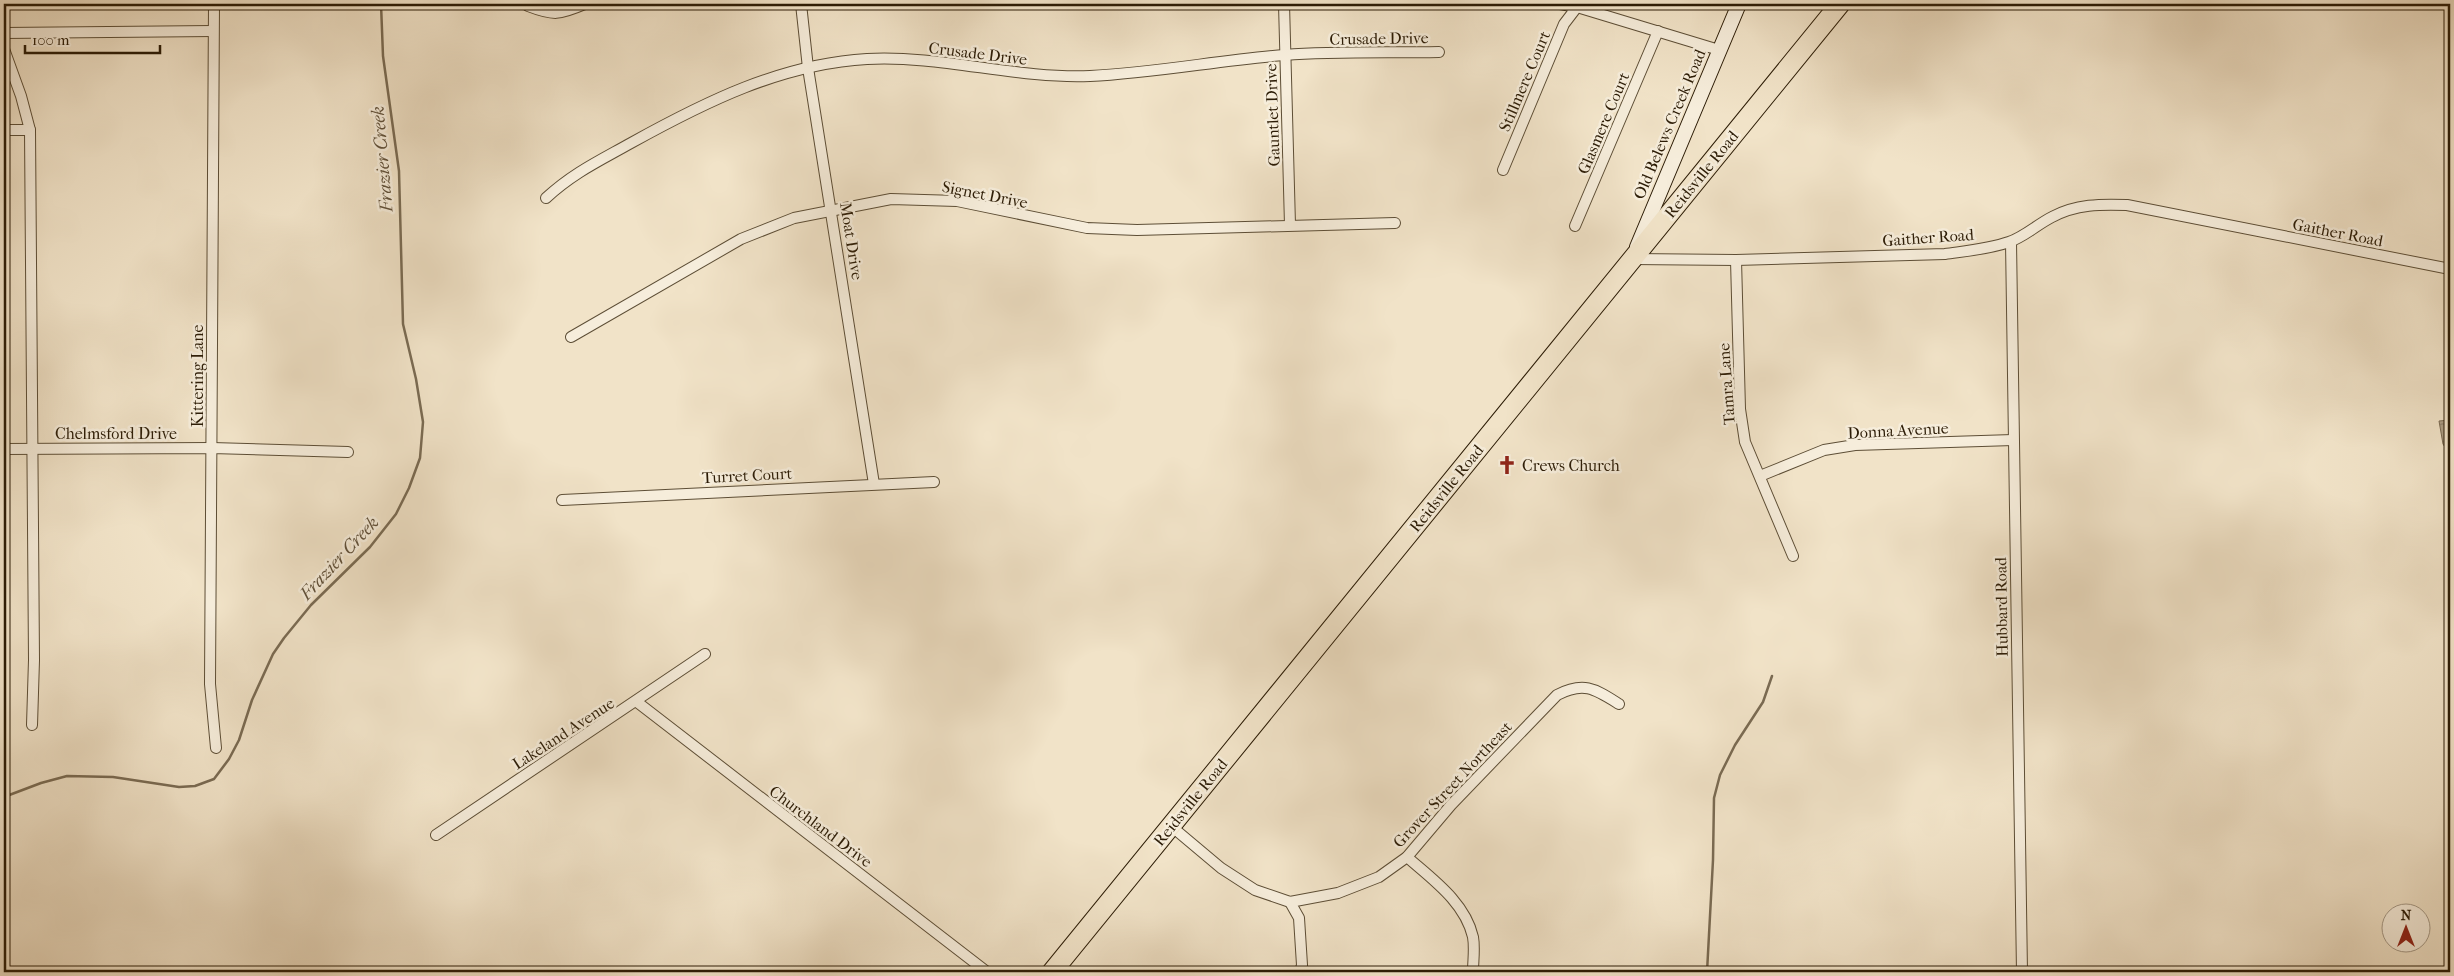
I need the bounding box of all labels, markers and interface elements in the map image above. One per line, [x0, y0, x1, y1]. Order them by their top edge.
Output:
scale bar [25, 22, 160, 54]
street label: Crusade Drive [1329, 28, 1429, 49]
street label: Stillmere Court [1495, 28, 1554, 134]
text: 100 m [32, 31, 70, 49]
street label: Crusade Drive [928, 38, 1028, 69]
street label: Old Belews Creek Road [1629, 46, 1710, 202]
street label: Gauntlet Drive [1261, 63, 1284, 167]
street label: Glasmere Court [1573, 69, 1634, 177]
water label: Frazier Creek [367, 105, 398, 214]
street label: Reidsville Road [1660, 127, 1743, 222]
street label: Signet Drive [940, 177, 1029, 212]
street label: Moat Drive [836, 201, 867, 281]
street label: Gaither Road [2291, 214, 2385, 251]
street label: Gaither Road [1882, 225, 1975, 250]
street label: Kittering Lane [188, 325, 207, 427]
street label: Tamra Lane [1714, 342, 1739, 426]
street label: Donna Avenue [1847, 418, 1949, 443]
street label: Chelmsford Drive [55, 424, 177, 443]
street label: Reidsville Road [1405, 441, 1488, 536]
church icon: Crews Church [1496, 454, 1518, 476]
place label: Crews Church [1522, 456, 1620, 475]
street label: Turret Court [701, 464, 793, 487]
water label: Frazier Creek [295, 512, 383, 605]
street label: Hubbard Road [1991, 557, 2012, 657]
street label: Lakeland Avenue [509, 693, 618, 773]
street label: Grover Street Northeast [1389, 717, 1516, 851]
street label: Reidsville Road [1149, 755, 1232, 850]
street label: Churchland Drive [766, 782, 876, 871]
north arrow [2382, 904, 2432, 954]
text: N [2401, 907, 2412, 924]

